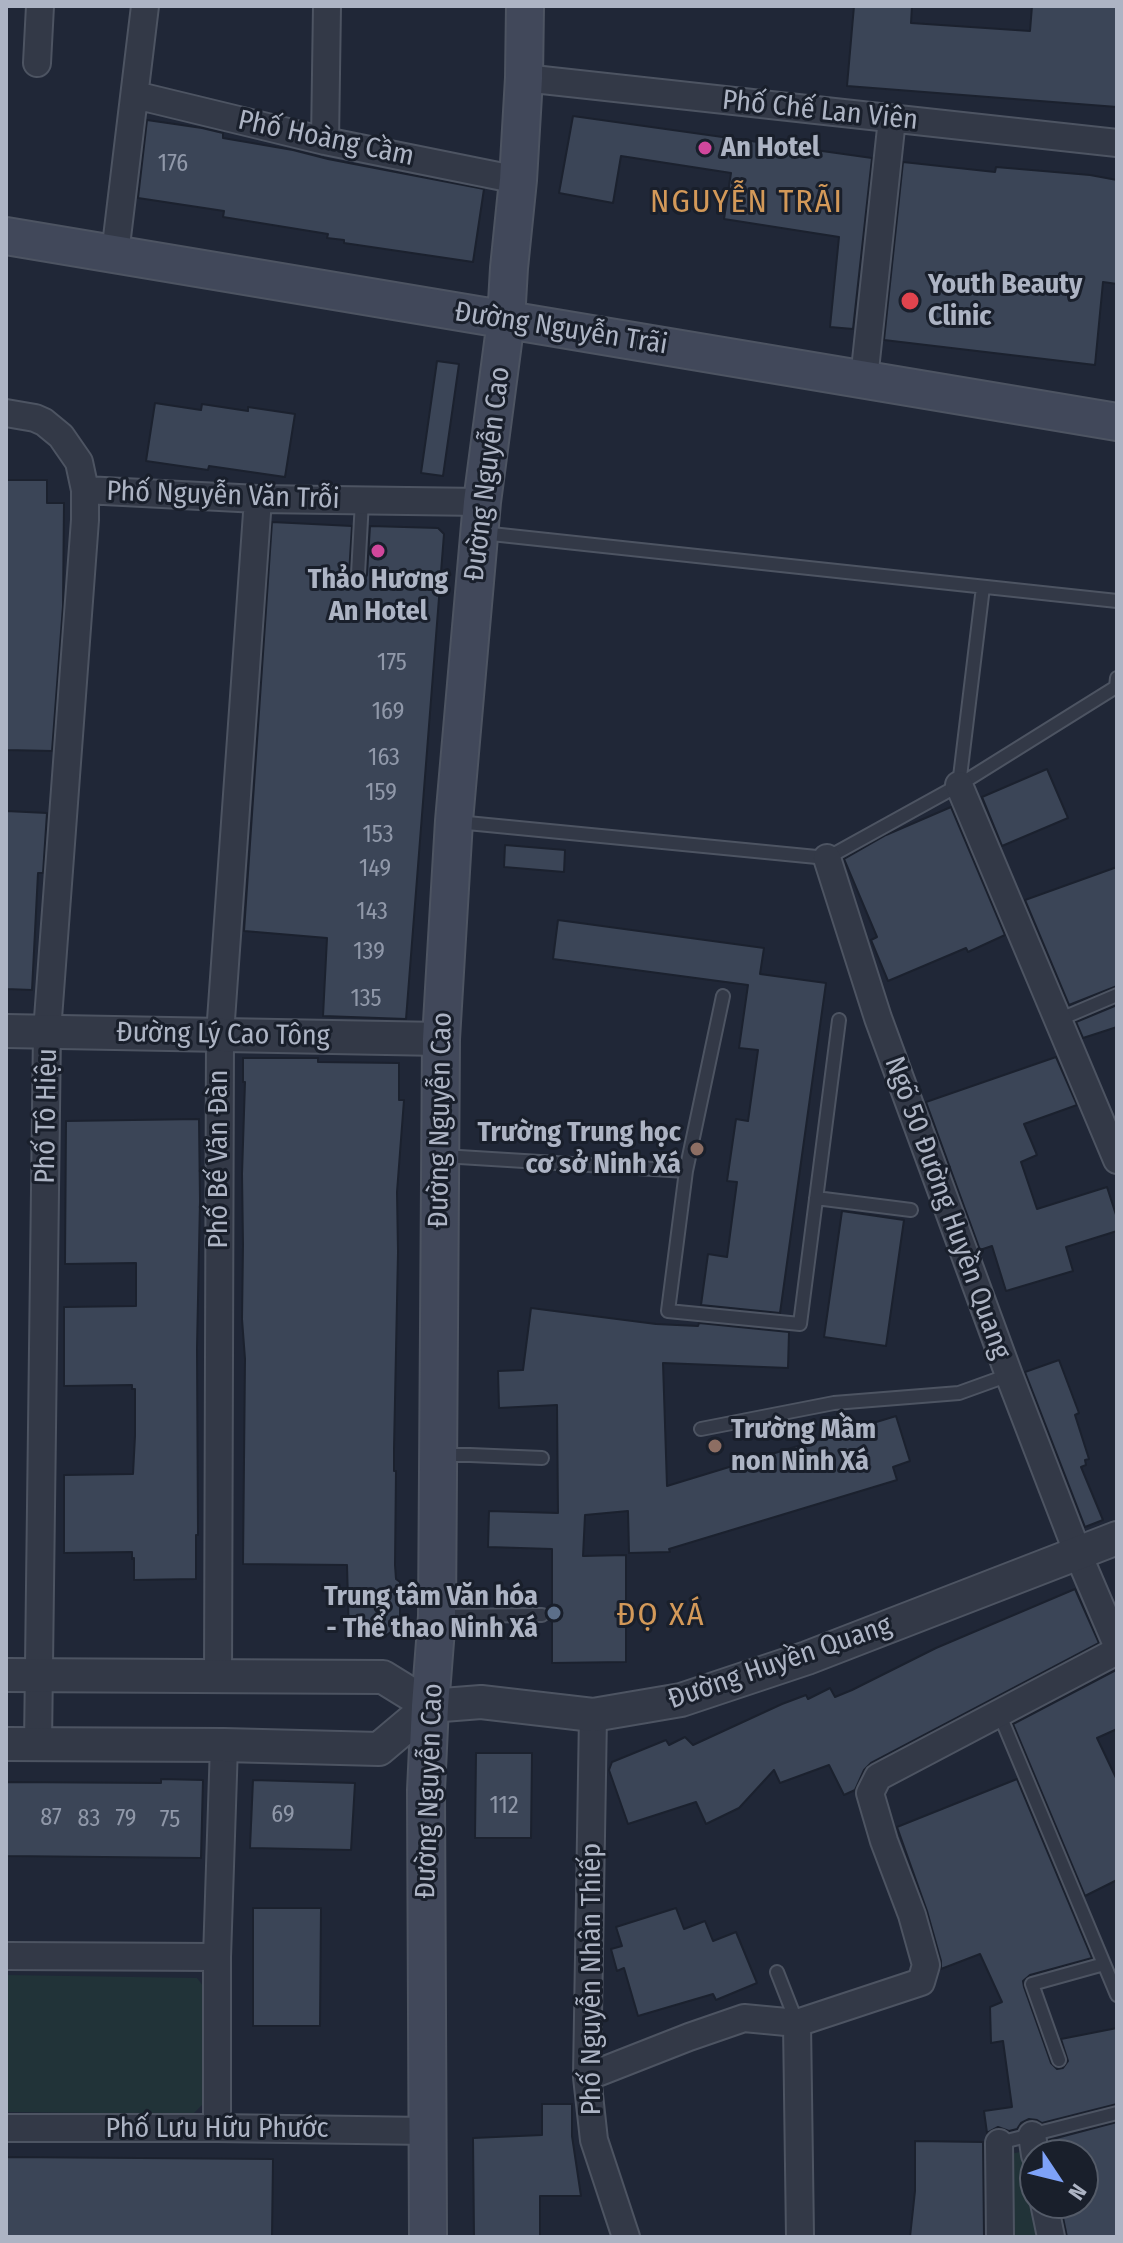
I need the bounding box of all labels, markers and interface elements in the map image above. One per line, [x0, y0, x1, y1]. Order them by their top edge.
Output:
street label: Phố Chế Lan Viên [721, 84, 919, 138]
street label: Phố Hoàng Cầm [235, 104, 417, 174]
place label: An Hotel [721, 131, 820, 165]
marker: An Hotel [696, 139, 714, 157]
house number: 176 [158, 150, 188, 178]
district label: NGUYỄN TRÃI [650, 184, 844, 222]
place label: Youth Beauty Clinic [928, 268, 1082, 334]
marker: Youth Beauty Clinic [899, 290, 921, 312]
street label: Đường Nguyễn Trãi [452, 296, 670, 362]
street label: Đường Nguyễn Cao [458, 365, 518, 583]
street label: Phố Nguyễn Văn Trỗi [106, 475, 340, 517]
marker: Thảo Hương An Hotel [369, 542, 387, 560]
place label: Thảo Hương An Hotel [308, 563, 448, 629]
house number: 175 [377, 649, 407, 677]
house number: 169 [372, 698, 404, 726]
house number: 163 [368, 744, 400, 772]
house number: 159 [365, 779, 397, 807]
house number: 153 [362, 821, 394, 849]
house number: 149 [359, 855, 391, 883]
house number: 143 [356, 898, 388, 926]
house number: 139 [353, 938, 385, 966]
house number: 135 [350, 985, 382, 1013]
street label: Đường Nguyễn Cao [422, 1012, 460, 1228]
street label: Đường Lý Cao Tông [116, 1016, 330, 1054]
street label: Phố Tô Hiệu [29, 1048, 65, 1184]
street label: Ngõ 50 Đường Huyền Quang [877, 1052, 1017, 1364]
street label: Phố Bế Văn Đàn [202, 1070, 236, 1248]
place label: Trường Trung học cơ sở Ninh Xá [478, 1116, 681, 1182]
marker: Trường Trung học cơ sở Ninh Xá [688, 1140, 706, 1158]
place label: Trường Mầm non Ninh Xá [731, 1413, 876, 1479]
marker: Trường Mầm non Ninh Xá [706, 1437, 724, 1455]
place label: Trung tâm Văn hóa - Thể thao Ninh Xá [324, 1580, 538, 1646]
district label: ĐỌ XÁ [616, 1597, 706, 1635]
marker: Trung tâm Văn hóa - Thể thao Ninh Xá [545, 1604, 563, 1622]
street label: Đường Huyền Quang [664, 1609, 896, 1717]
street label: Đường Nguyễn Cao [409, 1683, 451, 1899]
house number: 112 [490, 1792, 518, 1820]
house number: 69 [271, 1801, 295, 1829]
house number: 87 [40, 1804, 62, 1832]
house number: 83 [78, 1805, 100, 1833]
house number: 79 [115, 1805, 137, 1833]
house number: 75 [160, 1806, 180, 1834]
street label: Phố Nguyễn Nhân Thiếp [575, 1843, 609, 2115]
street label: Phố Lưu Hữu Phước [106, 2112, 328, 2146]
north arrow [1019, 2139, 1099, 2219]
text: N [1063, 2179, 1092, 2205]

